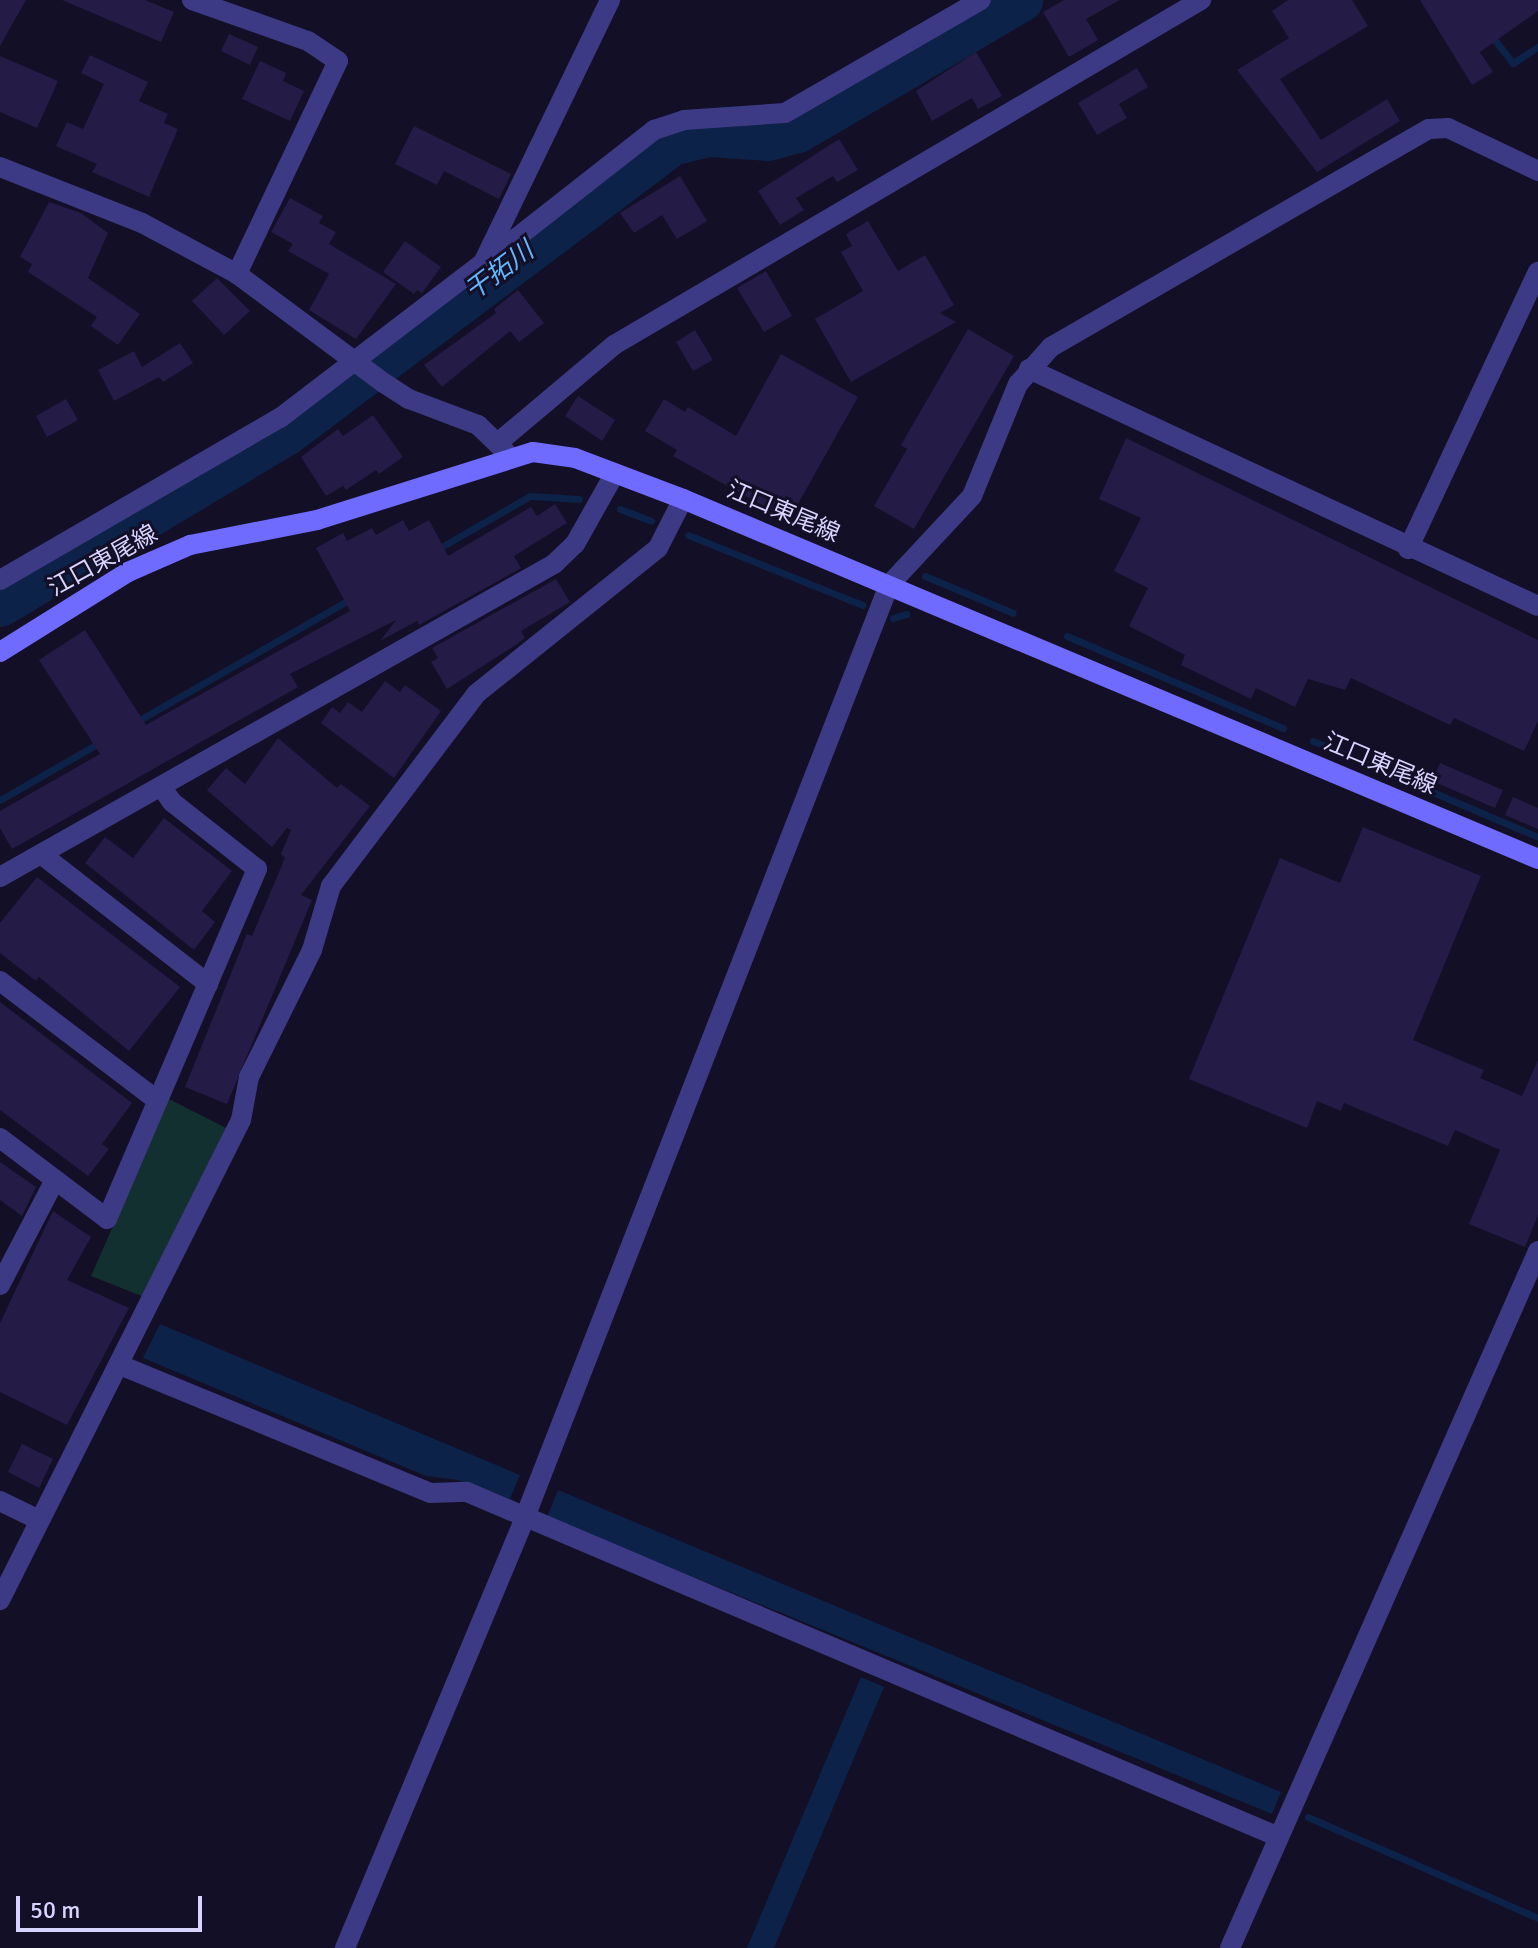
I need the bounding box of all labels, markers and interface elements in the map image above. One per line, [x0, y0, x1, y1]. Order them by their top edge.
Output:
water label: 干拓川 [459, 236, 541, 308]
street label: 江口東尾線 [722, 475, 844, 549]
street label: 江口東尾線 [44, 519, 162, 603]
street label: 江口東尾線 [1319, 727, 1441, 801]
scale bar [20, 1880, 206, 1930]
text: 50 m [30, 1895, 80, 1925]

